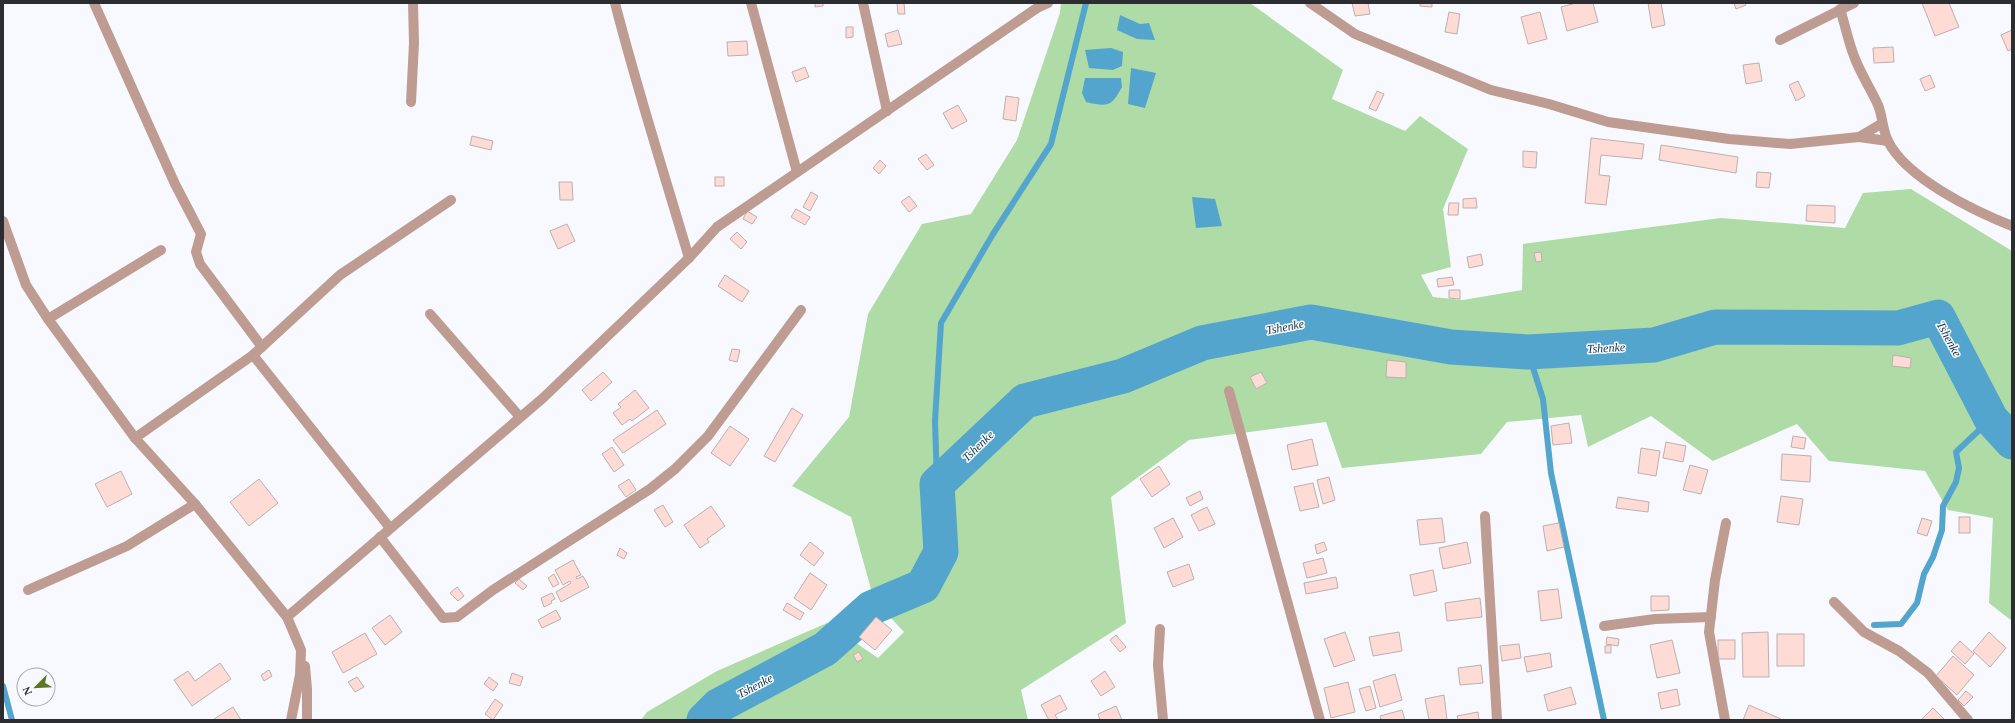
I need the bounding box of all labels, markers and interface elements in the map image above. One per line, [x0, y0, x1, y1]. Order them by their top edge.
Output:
water label: Tshenke [1265, 316, 1306, 338]
water label: Tshenke [1934, 319, 1965, 360]
water label: Tshenke [1587, 340, 1626, 356]
water label: Tshenke [959, 427, 997, 464]
north arrow [16, 667, 56, 707]
water label: Tshenke [735, 671, 776, 701]
text: N [20, 685, 34, 697]

